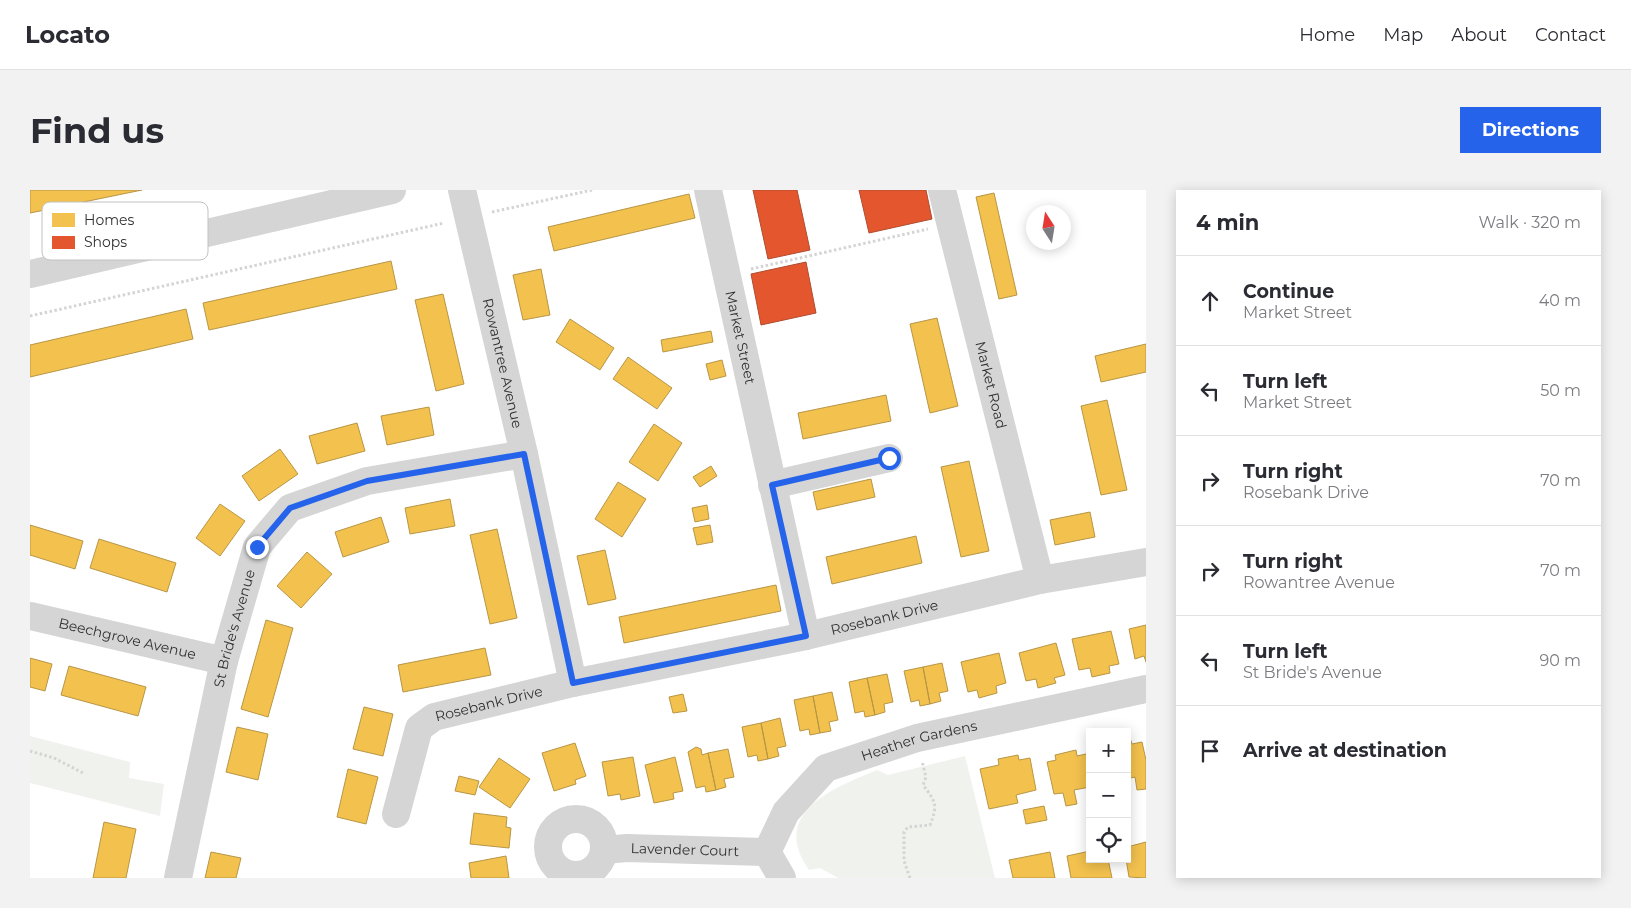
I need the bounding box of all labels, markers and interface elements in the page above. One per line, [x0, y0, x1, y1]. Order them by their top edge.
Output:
text: Locato [25, 20, 110, 49]
text: Home [1299, 24, 1355, 46]
text: Map [1383, 24, 1423, 46]
text: About [1451, 24, 1507, 46]
text: Contact [1535, 24, 1606, 46]
button: Directions [1460, 107, 1601, 153]
text: Find us [30, 109, 164, 152]
legend [42, 202, 208, 260]
north arrow [1026, 205, 1071, 250]
text: 4 min [1196, 210, 1259, 235]
text: Homes [84, 211, 134, 229]
text: Walk · 320 m [1479, 213, 1581, 232]
text: Shops [84, 233, 127, 251]
text: Continue [1243, 280, 1334, 303]
icon: ahead [1196, 287, 1224, 315]
street label: Market Street [721, 289, 760, 386]
text: 40 m [1539, 291, 1581, 310]
street label: Rowantree Avenue [479, 296, 527, 430]
text: Market Street [1243, 303, 1352, 322]
street label: Market Road [971, 339, 1011, 431]
text: Turn left [1243, 370, 1328, 393]
icon: left [1196, 377, 1224, 405]
text: 50 m [1540, 381, 1581, 400]
text: Market Street [1243, 393, 1352, 412]
route start [878, 447, 901, 470]
text: Turn right [1243, 460, 1343, 483]
icon: right [1196, 467, 1224, 495]
text: 70 m [1540, 471, 1581, 490]
text: Rosebank Drive [1243, 483, 1369, 502]
route end [246, 536, 269, 559]
text: Turn right [1243, 550, 1343, 573]
icon: right [1196, 557, 1224, 585]
text: 70 m [1540, 561, 1581, 580]
street label: St Bride's Avenue [210, 567, 259, 689]
text: Rowantree Avenue [1243, 573, 1395, 592]
street label: Rosebank Drive [829, 596, 940, 639]
street label: Beechgrove Avenue [57, 614, 198, 663]
text: Turn left [1243, 640, 1328, 663]
icon: left [1196, 647, 1224, 675]
text: 90 m [1539, 651, 1581, 670]
text: St Bride's Avenue [1243, 663, 1382, 682]
street label: Rosebank Drive [433, 682, 544, 725]
street label: Heather Gardens [859, 716, 979, 765]
map controls [1086, 728, 1131, 863]
button: + [1086, 728, 1131, 773]
icon: arrive [1196, 737, 1224, 765]
text: Arrive at destination [1243, 739, 1447, 762]
button: − [1086, 773, 1131, 818]
button: locate [1086, 818, 1131, 863]
street label: Lavender Court [631, 839, 740, 860]

